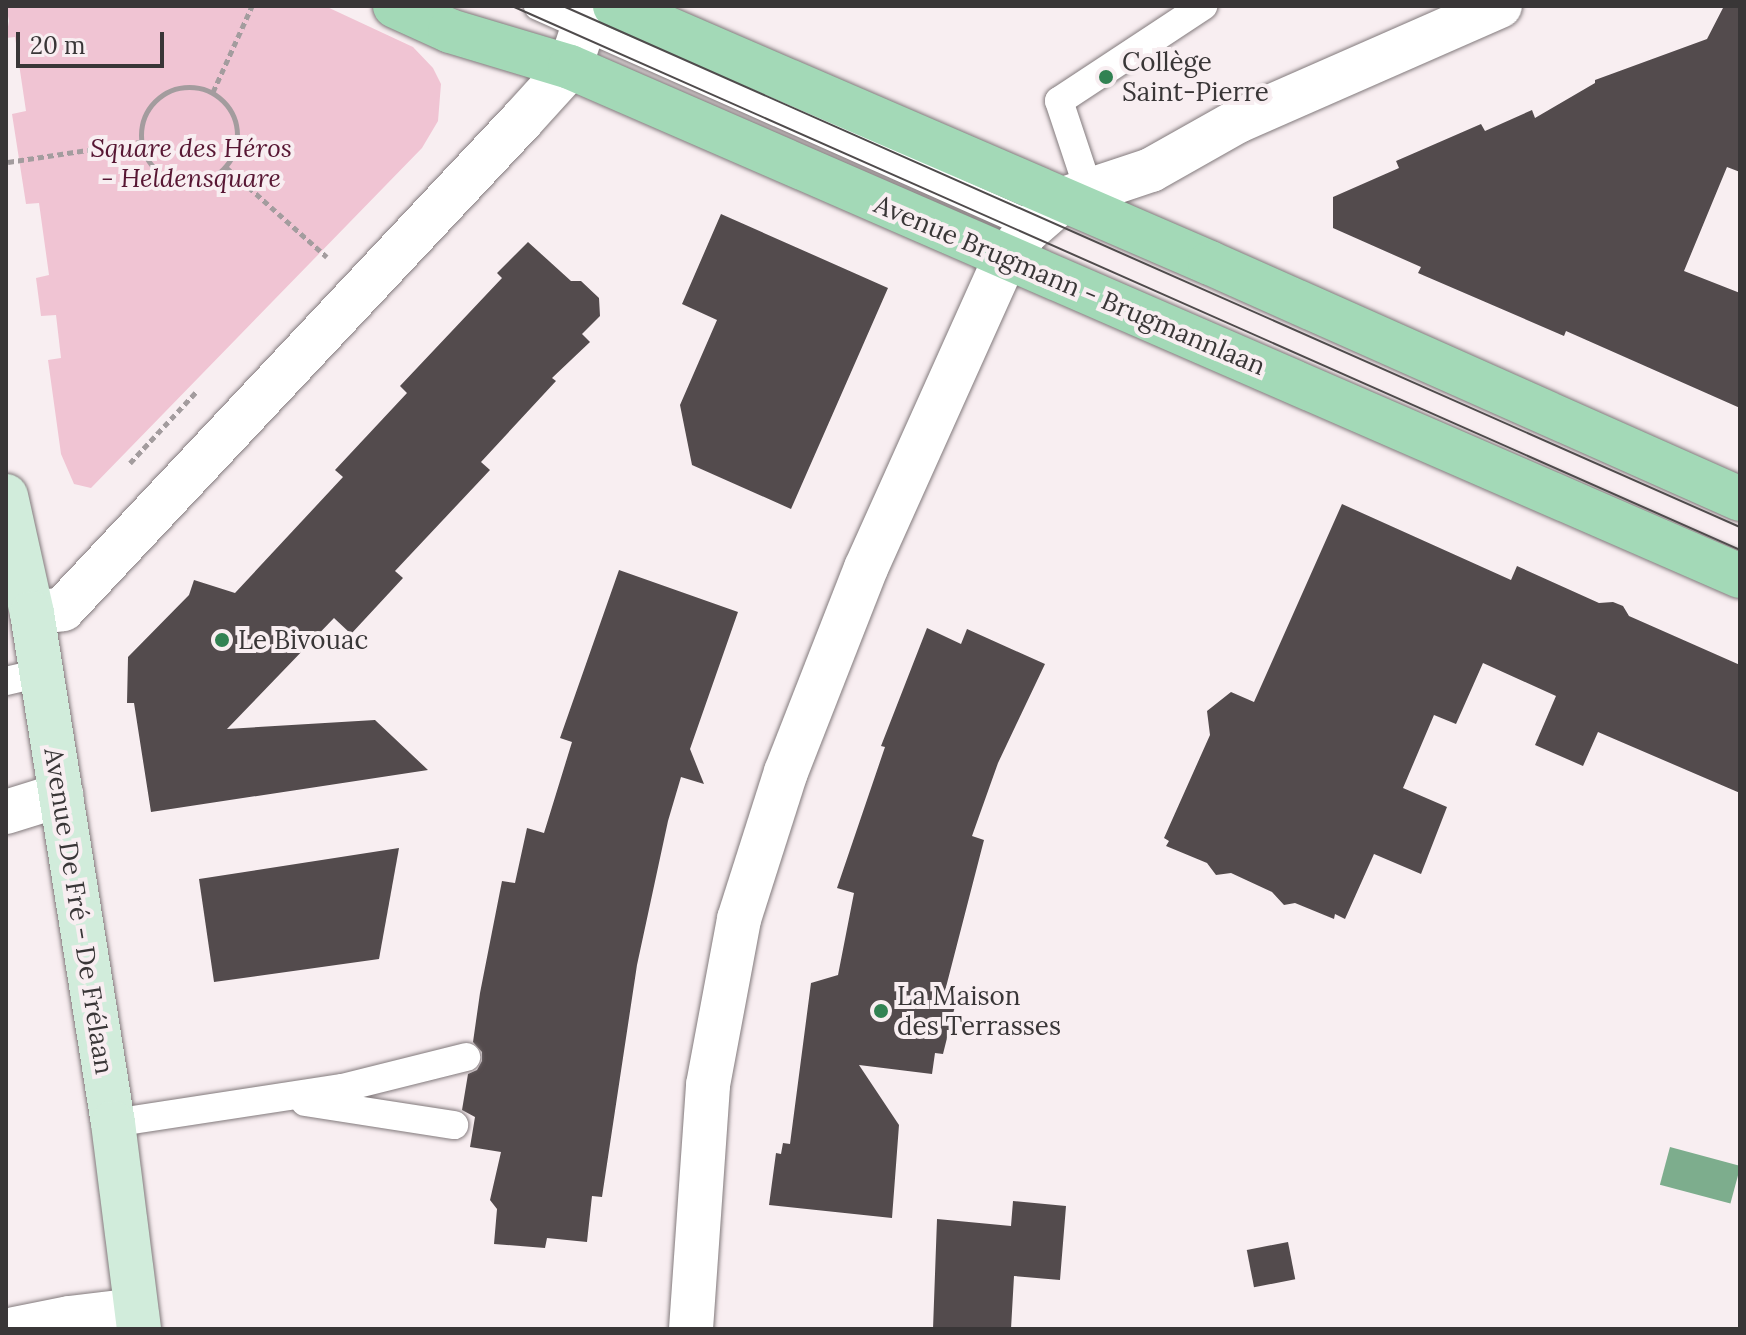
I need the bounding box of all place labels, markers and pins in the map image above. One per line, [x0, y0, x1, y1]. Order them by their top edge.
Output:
place label: Collège Saint-Pierre [1122, 46, 1269, 108]
marker: Collège Saint-Pierre [1097, 68, 1115, 86]
place label: Le Bivouac [238, 624, 368, 656]
marker: Le Bivouac [213, 631, 231, 649]
place label: La Maison des Terrasses [897, 980, 1061, 1042]
marker: La Maison des Terrasses [872, 1002, 890, 1020]

